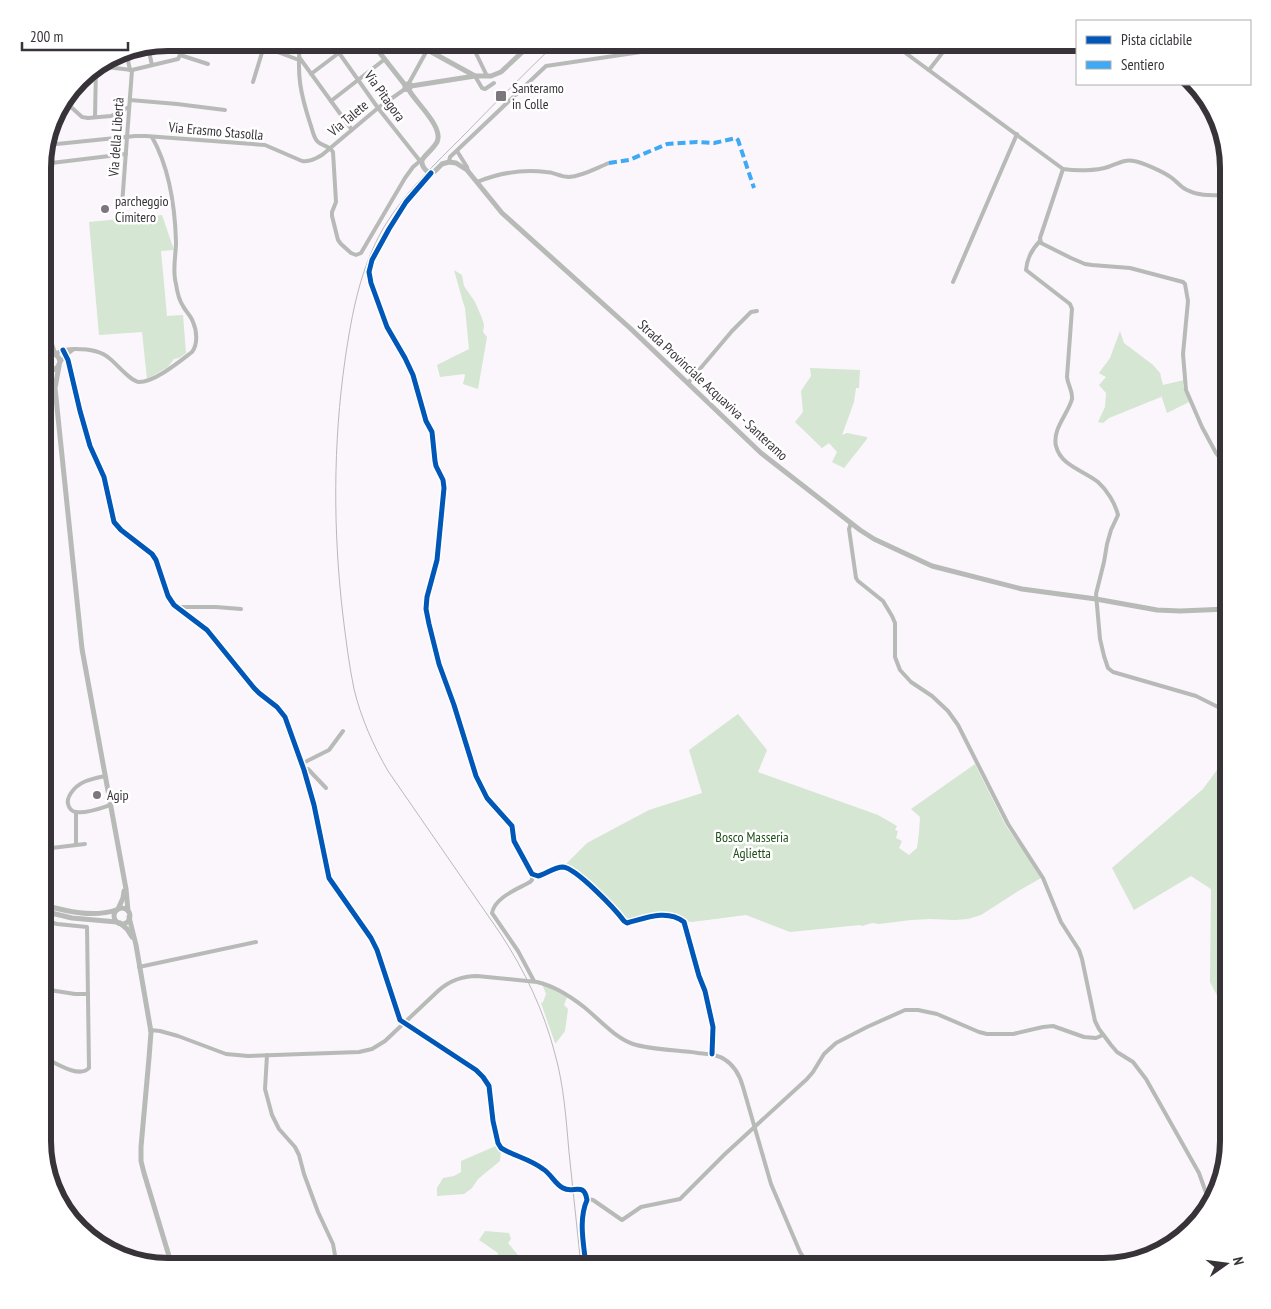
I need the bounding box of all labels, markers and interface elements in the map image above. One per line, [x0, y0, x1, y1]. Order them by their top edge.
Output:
scale bar [22, 20, 129, 52]
legend [1076, 20, 1251, 85]
text: 200 m [30, 27, 63, 46]
text: Pista ciclabile [1121, 30, 1192, 49]
text: Sentiero [1121, 55, 1164, 74]
street label: Via Pitagora [360, 66, 409, 125]
place label: Santeramo in Colle [512, 79, 564, 113]
marker: Santeramo in Colle [494, 89, 508, 103]
street label: Via Talete [323, 96, 372, 141]
street label: Via della Libertà [104, 97, 128, 178]
street label: Via Erasmo Stasolla [167, 118, 264, 144]
place label: parcheggio Cimitero [115, 192, 169, 226]
marker: parcheggio Cimitero [99, 203, 111, 215]
street label: Strada Provinciale Acquaviva - Santeramo [634, 316, 792, 464]
place label: Agip [107, 786, 129, 804]
marker: Agip [91, 789, 103, 801]
park label: Bosco Masseria Aglietta [715, 828, 789, 862]
north arrow [1201, 1239, 1251, 1289]
text: N [1229, 1255, 1248, 1267]

